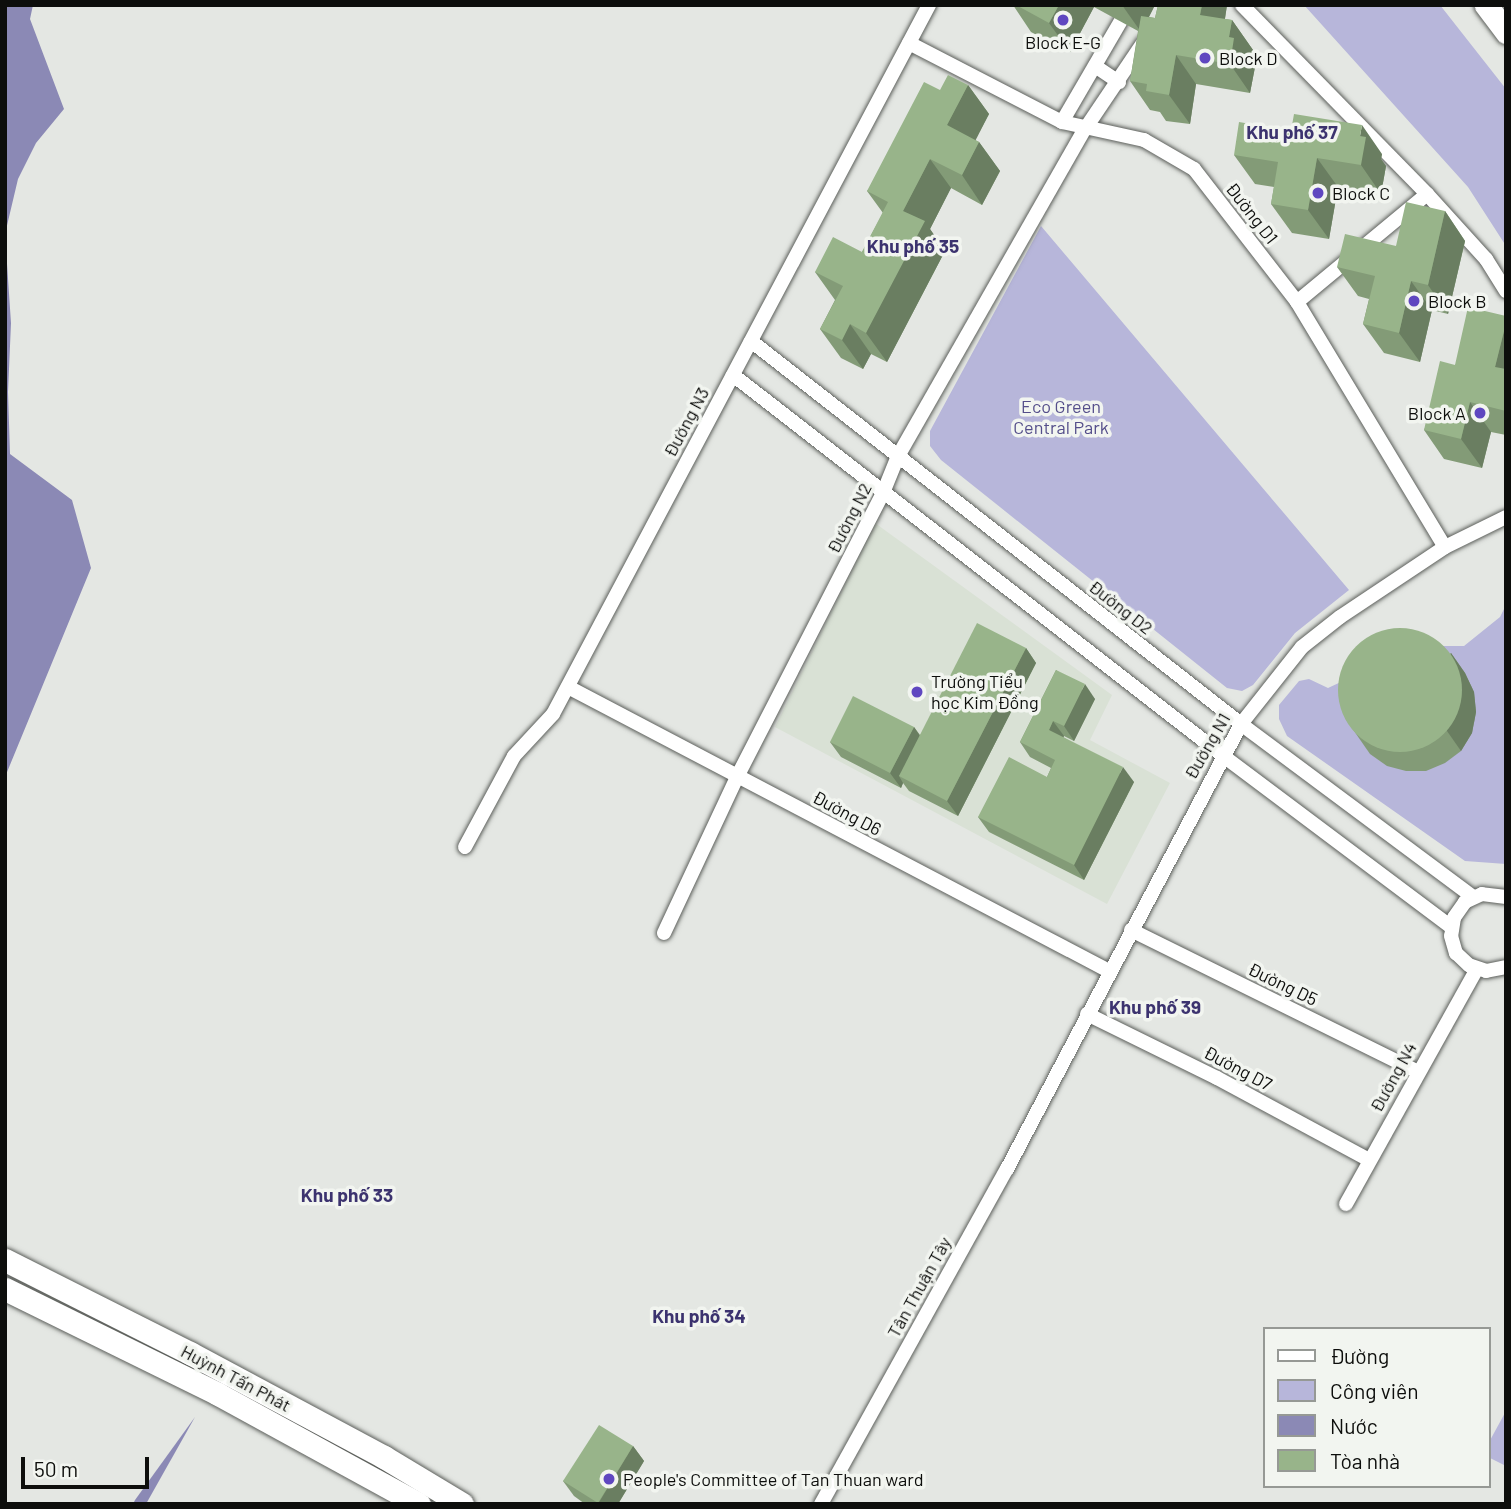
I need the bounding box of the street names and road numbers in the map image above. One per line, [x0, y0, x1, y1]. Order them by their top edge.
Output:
street label: Đường D1 [1221, 178, 1283, 248]
street label: Đường N3 [659, 383, 713, 461]
street label: Đường N2 [822, 479, 876, 557]
street label: Đường D2 [1085, 575, 1157, 639]
street label: Đường N1 [1179, 709, 1235, 783]
street label: Đường D6 [809, 786, 885, 840]
street label: Đường D5 [1245, 958, 1321, 1010]
street label: Đường N4 [1365, 1038, 1421, 1116]
street label: Đường D7 [1200, 1041, 1276, 1095]
street label: Tân Thuận Tây [882, 1233, 956, 1341]
street label: Huỳnh Tấn Phát [177, 1340, 295, 1416]

